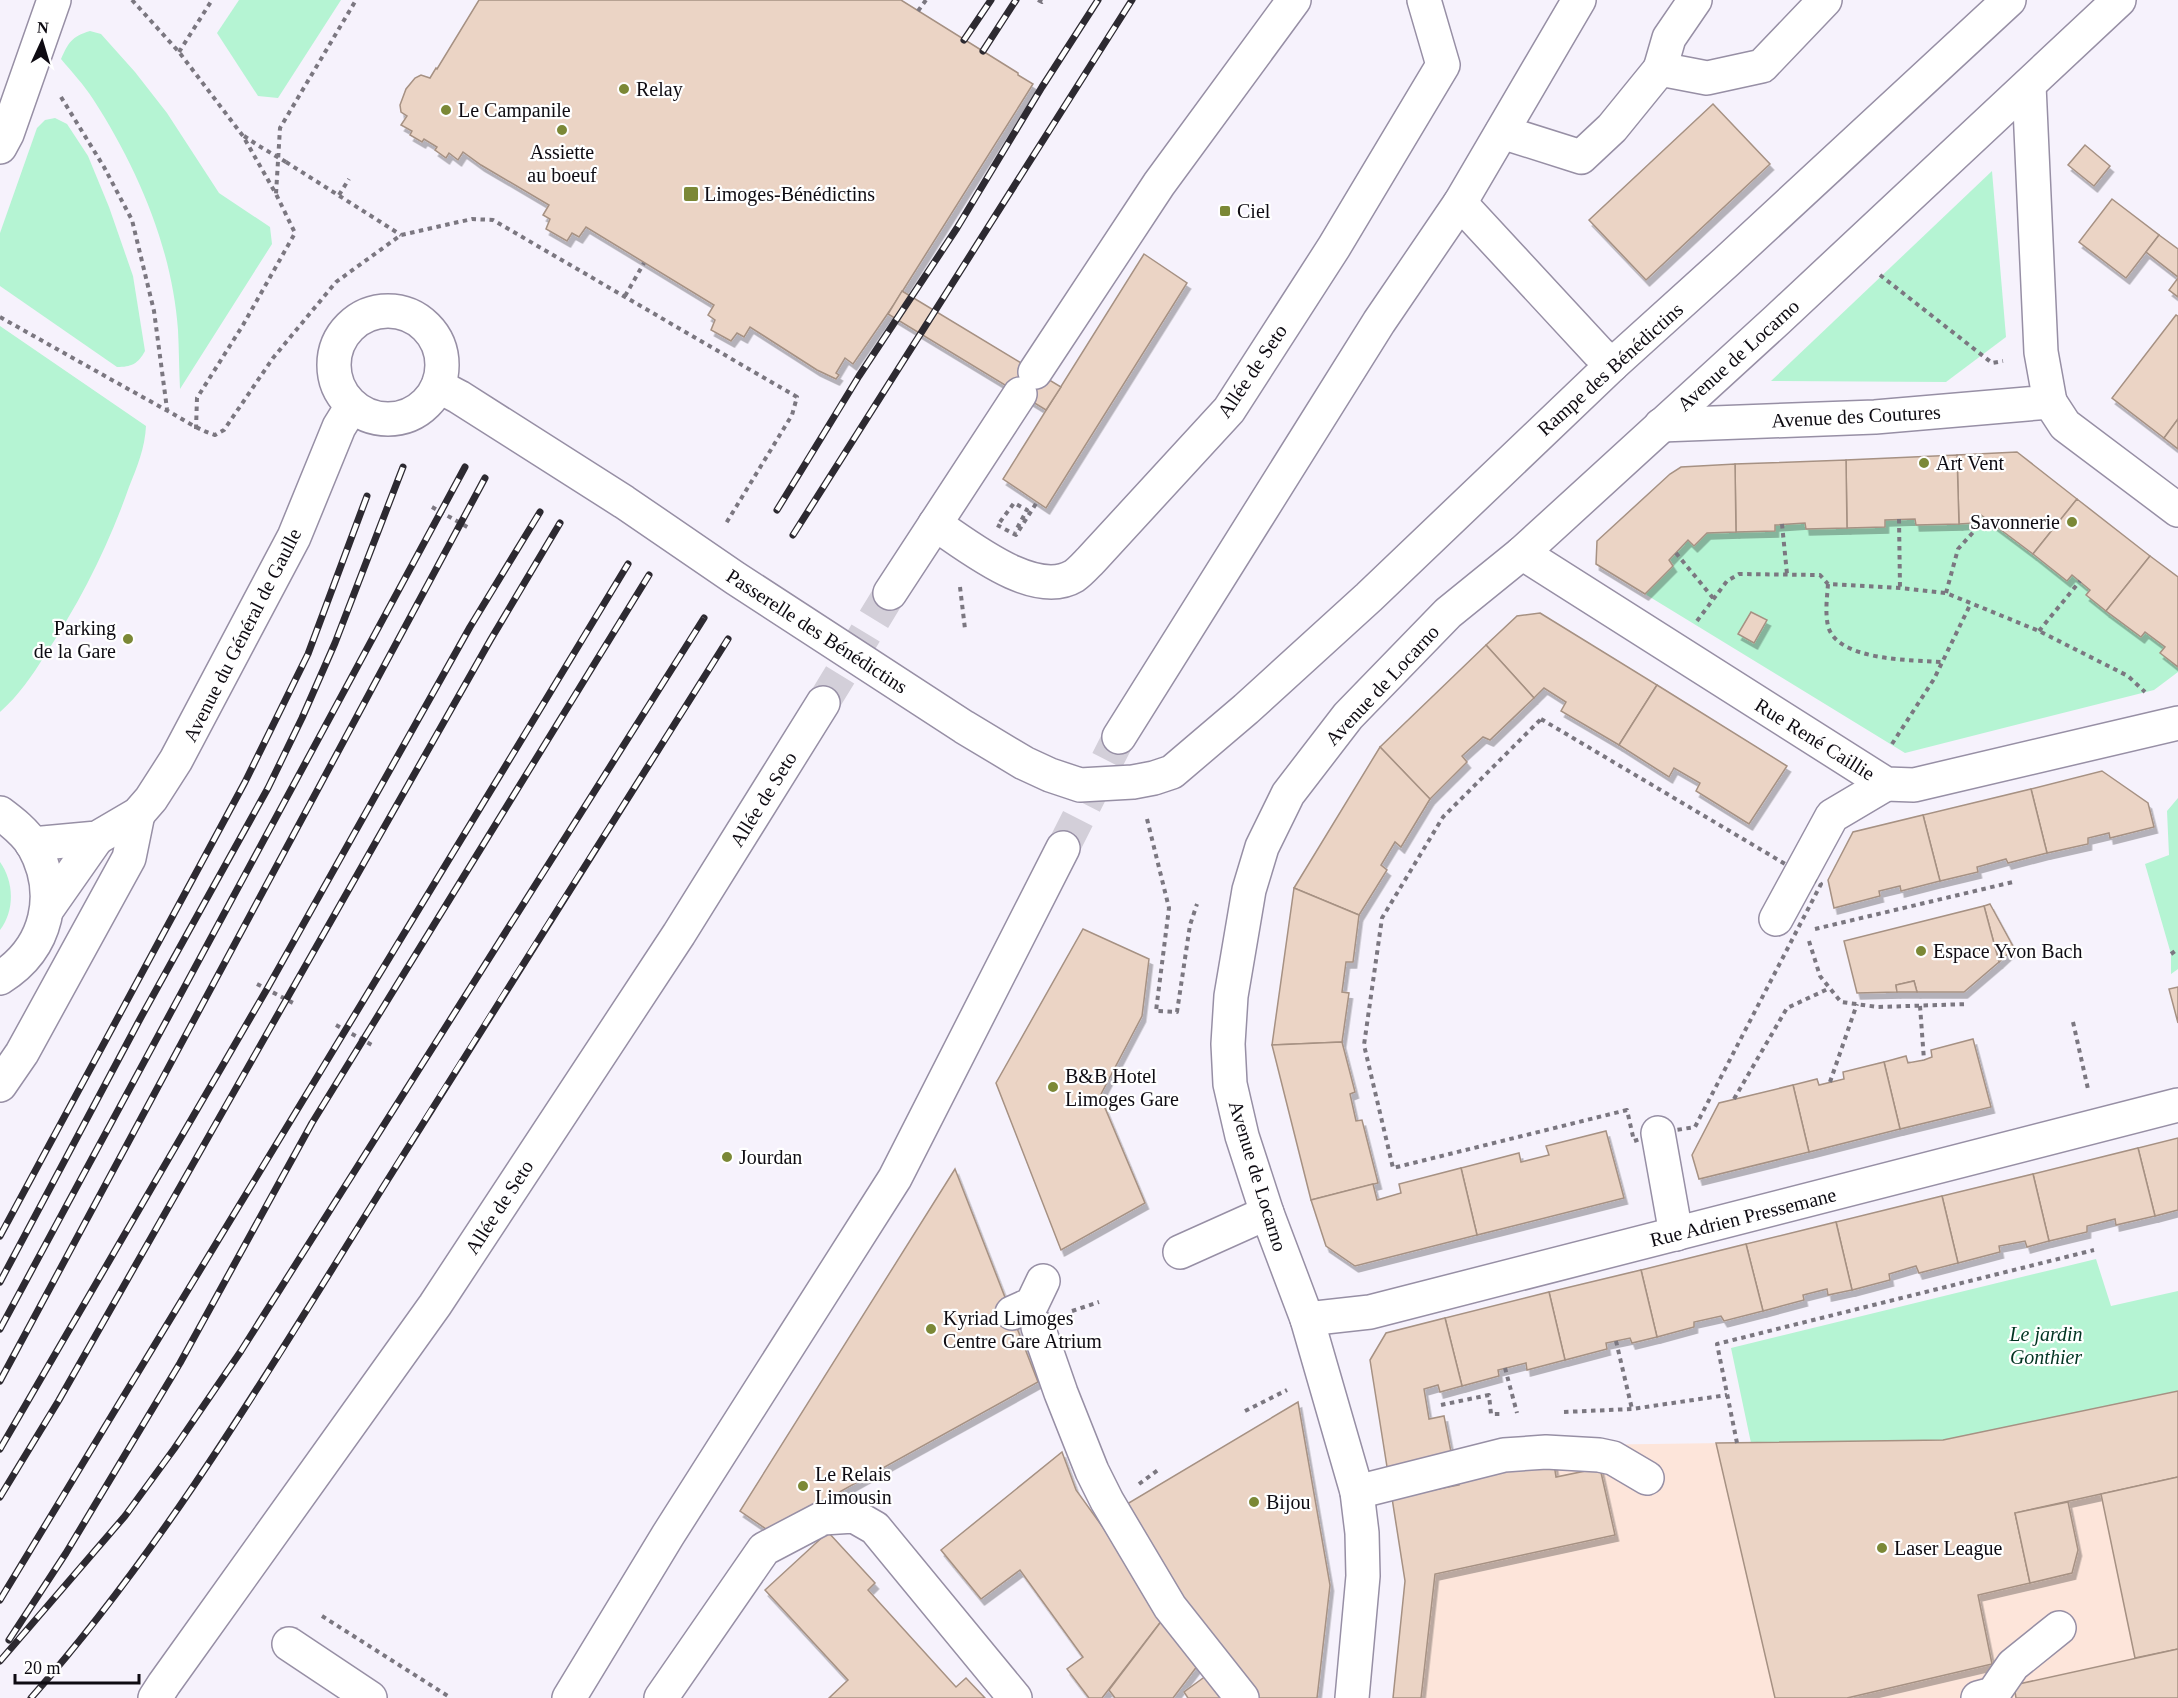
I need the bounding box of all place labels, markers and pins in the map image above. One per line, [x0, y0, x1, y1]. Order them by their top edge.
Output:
place label: Relay [636, 78, 683, 101]
marker: Relay [617, 82, 631, 96]
place label: Le Campanile [458, 99, 571, 122]
marker: Le Campanile [439, 103, 453, 117]
marker: Assiette au boeuf [555, 123, 569, 137]
place label: Assiette au boeuf [527, 141, 597, 186]
place label: Limoges-Bénédictins [704, 183, 875, 206]
marker: Limoges-Bénédictins [682, 185, 700, 203]
place label: Ciel [1237, 200, 1271, 222]
marker: Ciel [1218, 204, 1232, 218]
place label: Art Vent [1936, 452, 2004, 474]
marker: Art Vent [1917, 456, 1931, 470]
place label: Savonnerie [1970, 511, 2060, 533]
marker: Savonnerie [2065, 515, 2079, 529]
place label: Parking de la Gare [34, 617, 116, 662]
marker: Parking de la Gare [121, 632, 135, 646]
place label: Espace Yvon Bach [1933, 940, 2082, 963]
marker: Espace Yvon Bach [1914, 944, 1928, 958]
place label: B&B Hotel Limoges Gare [1065, 1065, 1179, 1111]
marker: B&B Hotel Limoges Gare [1046, 1080, 1060, 1094]
place label: Jourdan [739, 1146, 802, 1168]
marker: Jourdan [720, 1150, 734, 1164]
place label: Kyriad Limoges Centre Gare Atrium [943, 1307, 1102, 1352]
marker: Kyriad Limoges Centre Gare Atrium [924, 1322, 938, 1336]
place label: Le Relais Limousin [815, 1463, 892, 1508]
marker: Le Relais Limousin [796, 1479, 810, 1493]
place label: Bijou [1266, 1491, 1310, 1514]
marker: Bijou [1247, 1495, 1261, 1509]
place label: Laser League [1894, 1537, 2002, 1560]
marker: Laser League [1875, 1541, 1889, 1555]

